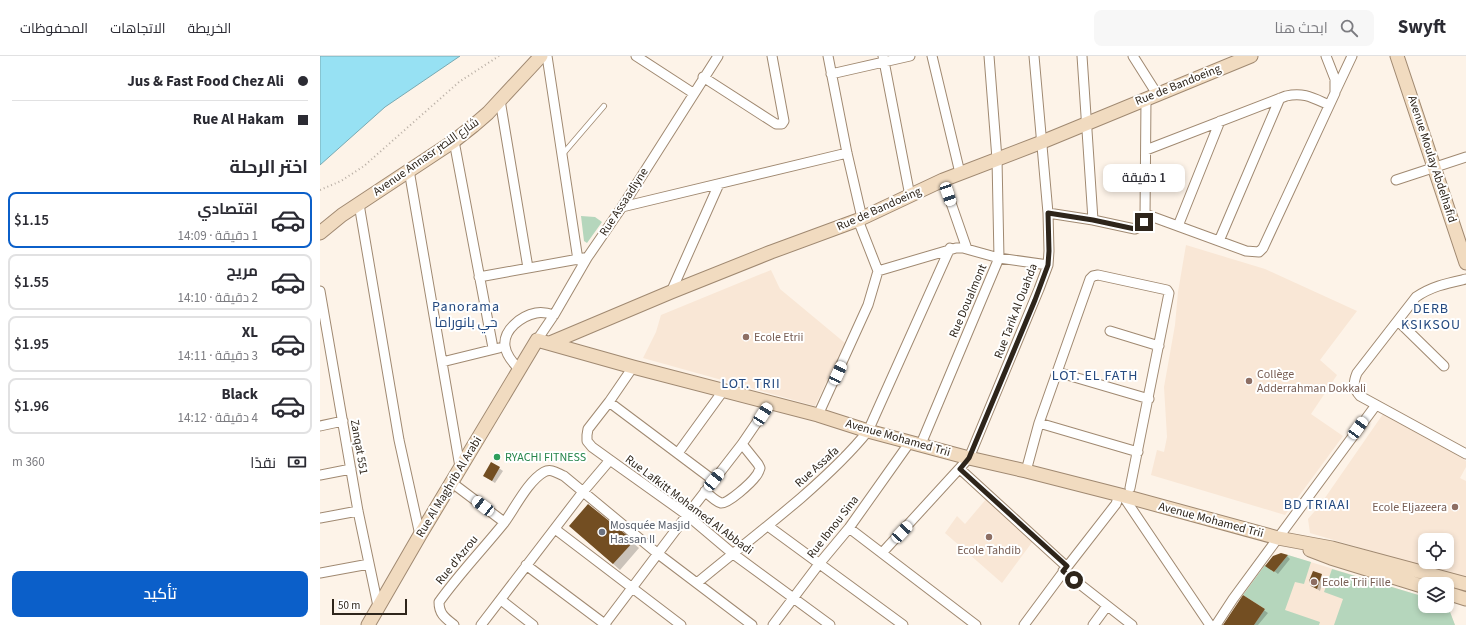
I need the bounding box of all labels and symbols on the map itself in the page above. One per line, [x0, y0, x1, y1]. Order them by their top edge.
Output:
street label: Rue de Bandoeing [1133, 60, 1223, 110]
street label: Avenue Moulay Abdelhafid [1403, 93, 1461, 225]
street label: Avenue Annasr شارع النصر [370, 114, 482, 200]
street label: Rue Assaadiyne [596, 164, 652, 240]
callout: 1 دقيقة [1103, 164, 1185, 192]
car [938, 181, 958, 207]
street label: Rue de Bandoeing [834, 183, 924, 235]
route end [1135, 213, 1153, 231]
street label: Rue Tarik Al Ouahda [990, 261, 1042, 361]
street label: Rue Doualmont [945, 262, 991, 340]
district label: Panorama حي بانوراما [432, 297, 500, 334]
district label: DERB KSIKSOU [1401, 299, 1461, 335]
place label: Ecole Etrii [754, 329, 804, 346]
marker: Ecole Etrii [741, 332, 751, 342]
car [827, 360, 849, 386]
district label: LOT. EL FATH [1052, 366, 1138, 386]
place label: Collège Adderrahman Dokkali [1257, 366, 1366, 397]
district label: LOT. TRII [721, 374, 781, 394]
marker: Collège Adderrahman Dokkali [1244, 376, 1254, 386]
car [751, 401, 775, 427]
street label: Avenue Mohamed Trii [844, 415, 952, 461]
car [1346, 415, 1370, 441]
street label: Zanqat 551 [346, 418, 372, 476]
street label: Rue Al Maghrib Al Arabi [412, 433, 486, 541]
street label: Rue Assafa [791, 443, 843, 491]
place label: RYACHI FITNESS [505, 449, 586, 466]
street label: Rue Lafkitt Mohamed Al Abbadi [621, 451, 757, 559]
marker: RYACHI FITNESS [492, 452, 502, 462]
car [702, 467, 726, 493]
street label: Rue Ibnou Sina [803, 492, 863, 562]
car [470, 494, 496, 518]
district label: BD TRIAAI [1284, 495, 1350, 515]
street label: Avenue Mohamed Trii [1157, 498, 1265, 542]
place label: Ecole Eljazeera [1372, 499, 1447, 516]
marker: Ecole Eljazeera [1450, 502, 1460, 512]
place label: Mosquée Masjid Hassan II [610, 517, 690, 548]
car [889, 519, 915, 545]
marker: Mosquée Masjid Hassan II [597, 527, 607, 537]
street label: Rue d'Azrou [432, 532, 482, 588]
marker: Ecole Tahdib [984, 532, 994, 542]
place label: Ecole Tahdib [957, 542, 1021, 559]
route start [1065, 571, 1083, 589]
place label: Ecole Trii Fille [1322, 574, 1391, 591]
marker: Ecole Trii Fille [1309, 577, 1319, 587]
scale bar [332, 597, 407, 616]

